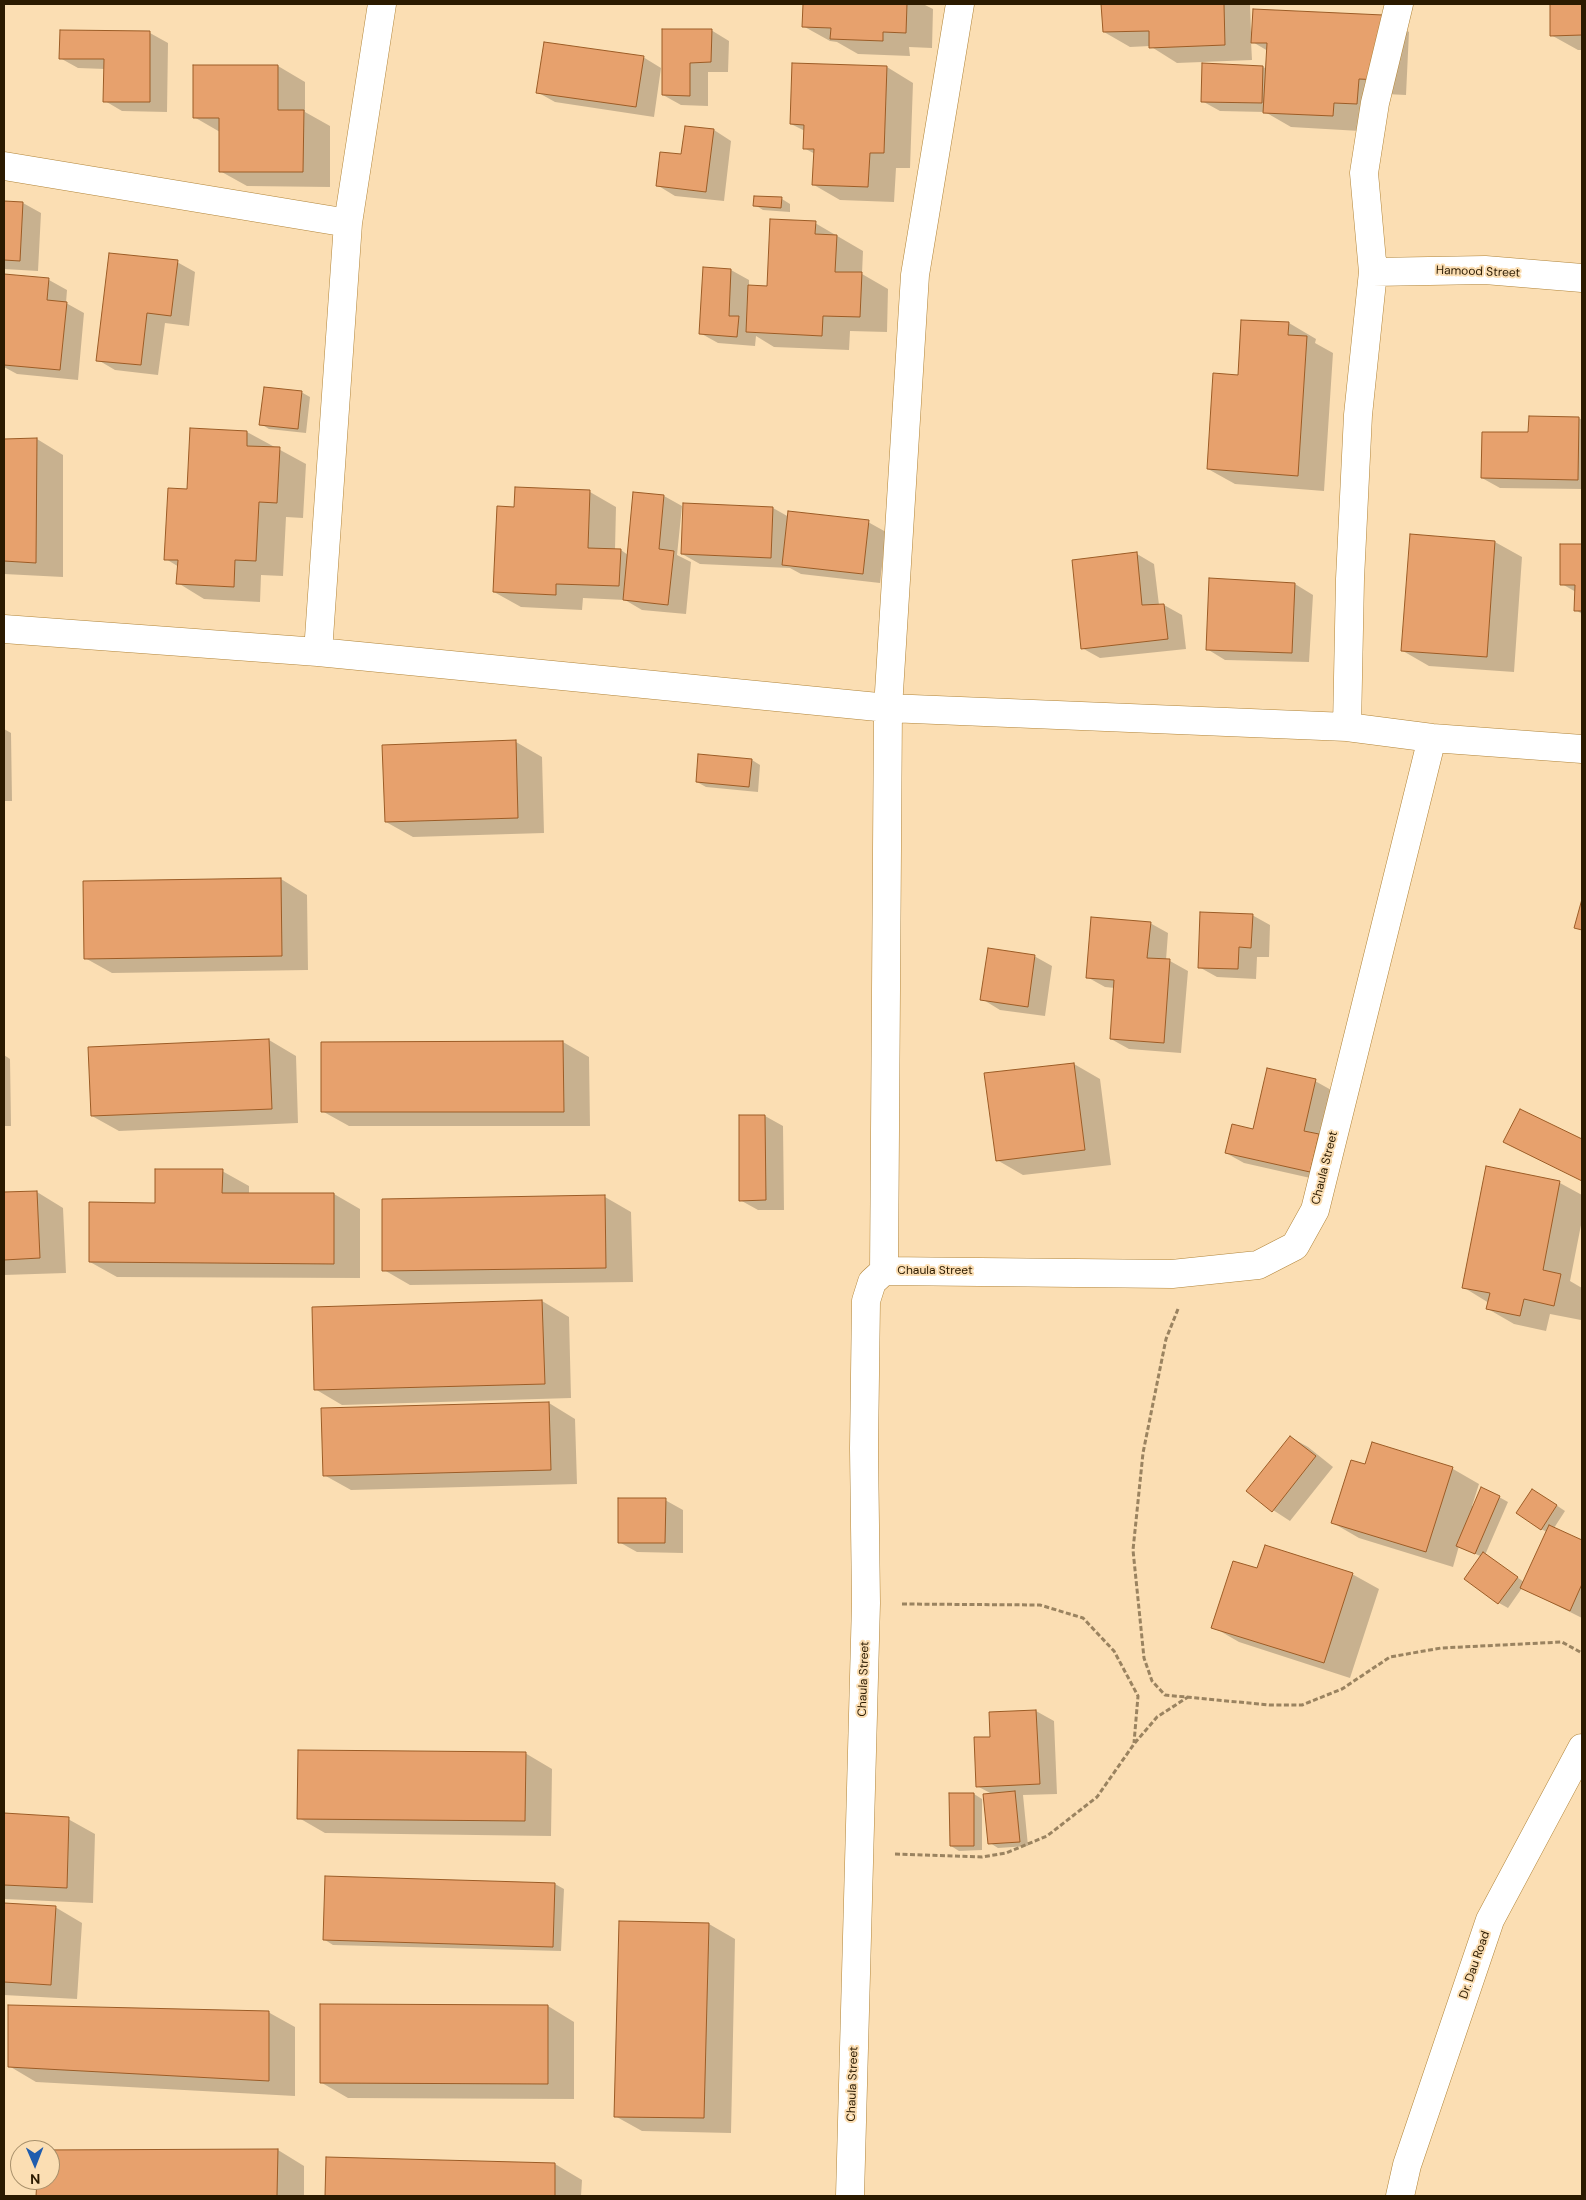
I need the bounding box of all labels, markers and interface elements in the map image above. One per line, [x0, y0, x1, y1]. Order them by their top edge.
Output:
street label: Hamood Street [1436, 263, 1520, 281]
street label: Chaula Street [1309, 1130, 1341, 1206]
street label: Chaula Street [897, 1264, 973, 1278]
street label: Chaula Street [855, 1641, 873, 1717]
street label: Dr. Dau Road [1457, 1929, 1493, 2001]
street label: Chaula Street [844, 2046, 862, 2122]
north arrow [10, 2140, 60, 2190]
text: N [30, 2170, 41, 2188]

